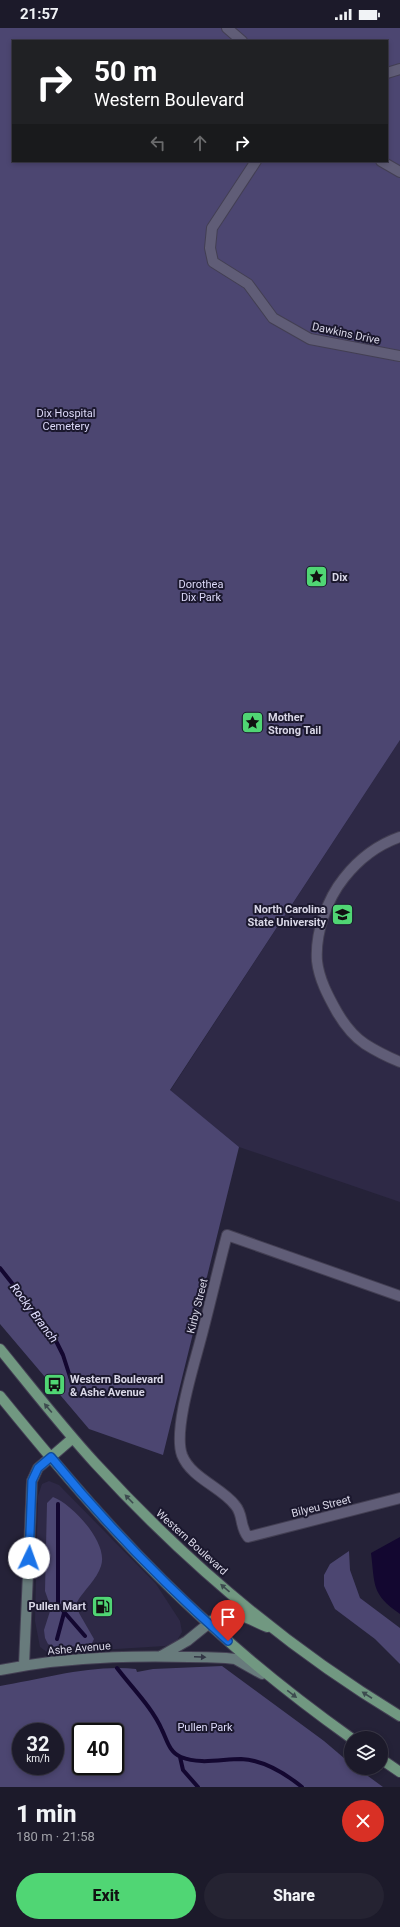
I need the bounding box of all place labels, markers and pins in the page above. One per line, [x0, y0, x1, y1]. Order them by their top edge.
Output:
place icon: Dix [304, 564, 330, 590]
place label: Dix [332, 571, 348, 584]
place icon: Mother Strong Tail [240, 710, 266, 736]
place label: Mother Strong Tail [268, 711, 321, 737]
school or university icon: North Carolina State University [329, 902, 355, 928]
place label: North Carolina State University [248, 903, 326, 929]
bus stop icon: Western Boulevard & Ashe Avenue [41, 1372, 67, 1398]
place label: Western Boulevard & Ashe Avenue [70, 1373, 163, 1399]
fuel station icon: Pullen Mart [89, 1593, 115, 1619]
place label: Pullen Mart [29, 1600, 86, 1613]
pin [211, 1600, 245, 1641]

